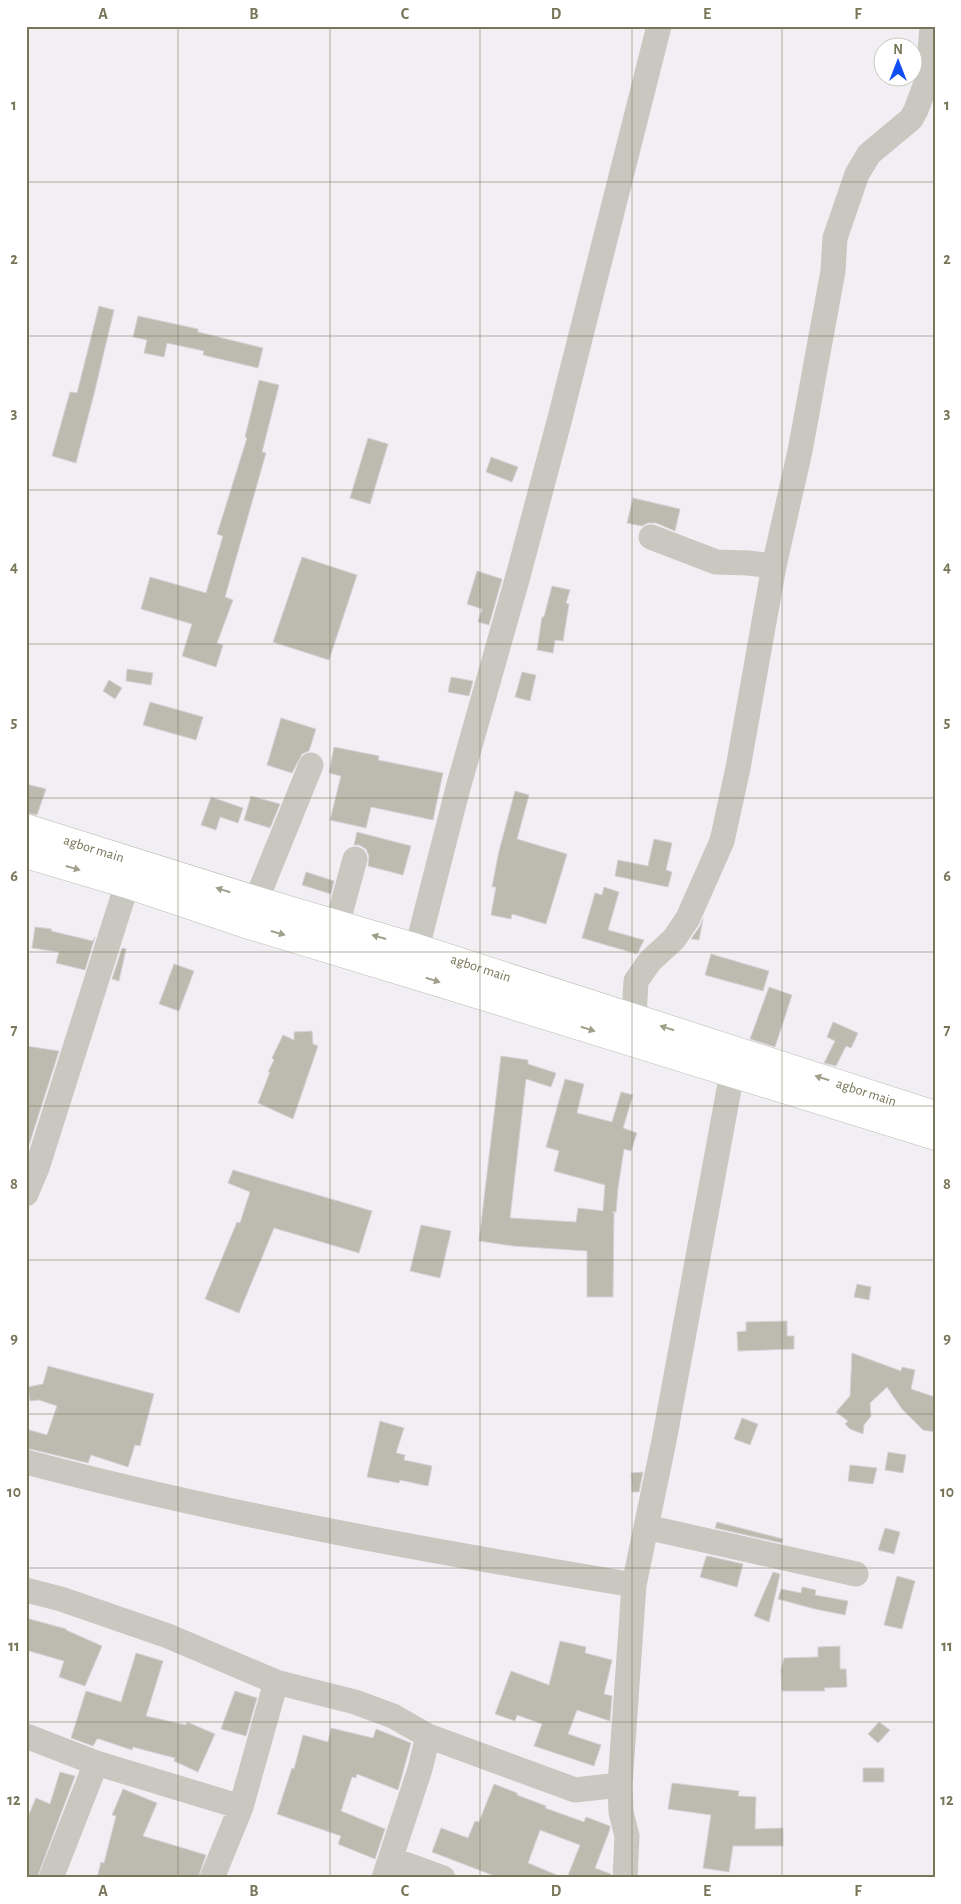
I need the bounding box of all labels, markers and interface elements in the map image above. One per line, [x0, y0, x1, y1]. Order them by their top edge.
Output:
text: A [98, 6, 108, 22]
text: B [249, 6, 259, 22]
text: C [401, 6, 410, 22]
text: D [551, 6, 562, 22]
text: E [703, 6, 711, 22]
text: F [854, 6, 862, 22]
north arrow [874, 38, 924, 88]
text: N [893, 43, 903, 57]
text: 1 [11, 97, 17, 113]
text: 1 [944, 97, 950, 113]
text: 2 [10, 251, 18, 267]
text: 2 [943, 251, 951, 267]
text: 3 [11, 405, 18, 421]
text: 3 [944, 405, 951, 421]
text: 4 [10, 559, 18, 575]
text: 4 [943, 559, 951, 575]
text: 5 [11, 714, 18, 730]
text: 5 [944, 714, 951, 730]
street label: agbor main [62, 833, 126, 865]
one-way arrow [66, 864, 81, 872]
text: 6 [10, 868, 18, 884]
text: 6 [943, 868, 951, 884]
one-way arrow [215, 886, 230, 894]
one-way arrow [270, 930, 285, 938]
one-way arrow [371, 933, 386, 941]
street label: agbor main [449, 952, 513, 985]
one-way arrow [426, 977, 441, 985]
text: 7 [11, 1022, 18, 1038]
text: 7 [944, 1022, 951, 1038]
one-way arrow [660, 1024, 675, 1031]
one-way arrow [581, 1025, 596, 1033]
one-way arrow [814, 1074, 829, 1082]
street label: agbor main [834, 1077, 898, 1109]
text: 8 [10, 1176, 18, 1192]
text: 8 [943, 1176, 951, 1192]
text: 9 [10, 1330, 18, 1346]
text: 9 [943, 1330, 951, 1346]
text: 10 [7, 1484, 21, 1500]
text: 10 [940, 1484, 954, 1500]
text: 11 [8, 1638, 20, 1654]
text: 11 [941, 1638, 953, 1654]
text: 12 [7, 1792, 21, 1808]
text: 12 [940, 1792, 954, 1808]
text: A [98, 1883, 108, 1899]
text: B [249, 1883, 259, 1899]
text: C [401, 1883, 410, 1899]
text: D [551, 1883, 562, 1899]
text: E [703, 1883, 711, 1899]
text: F [854, 1883, 862, 1899]

